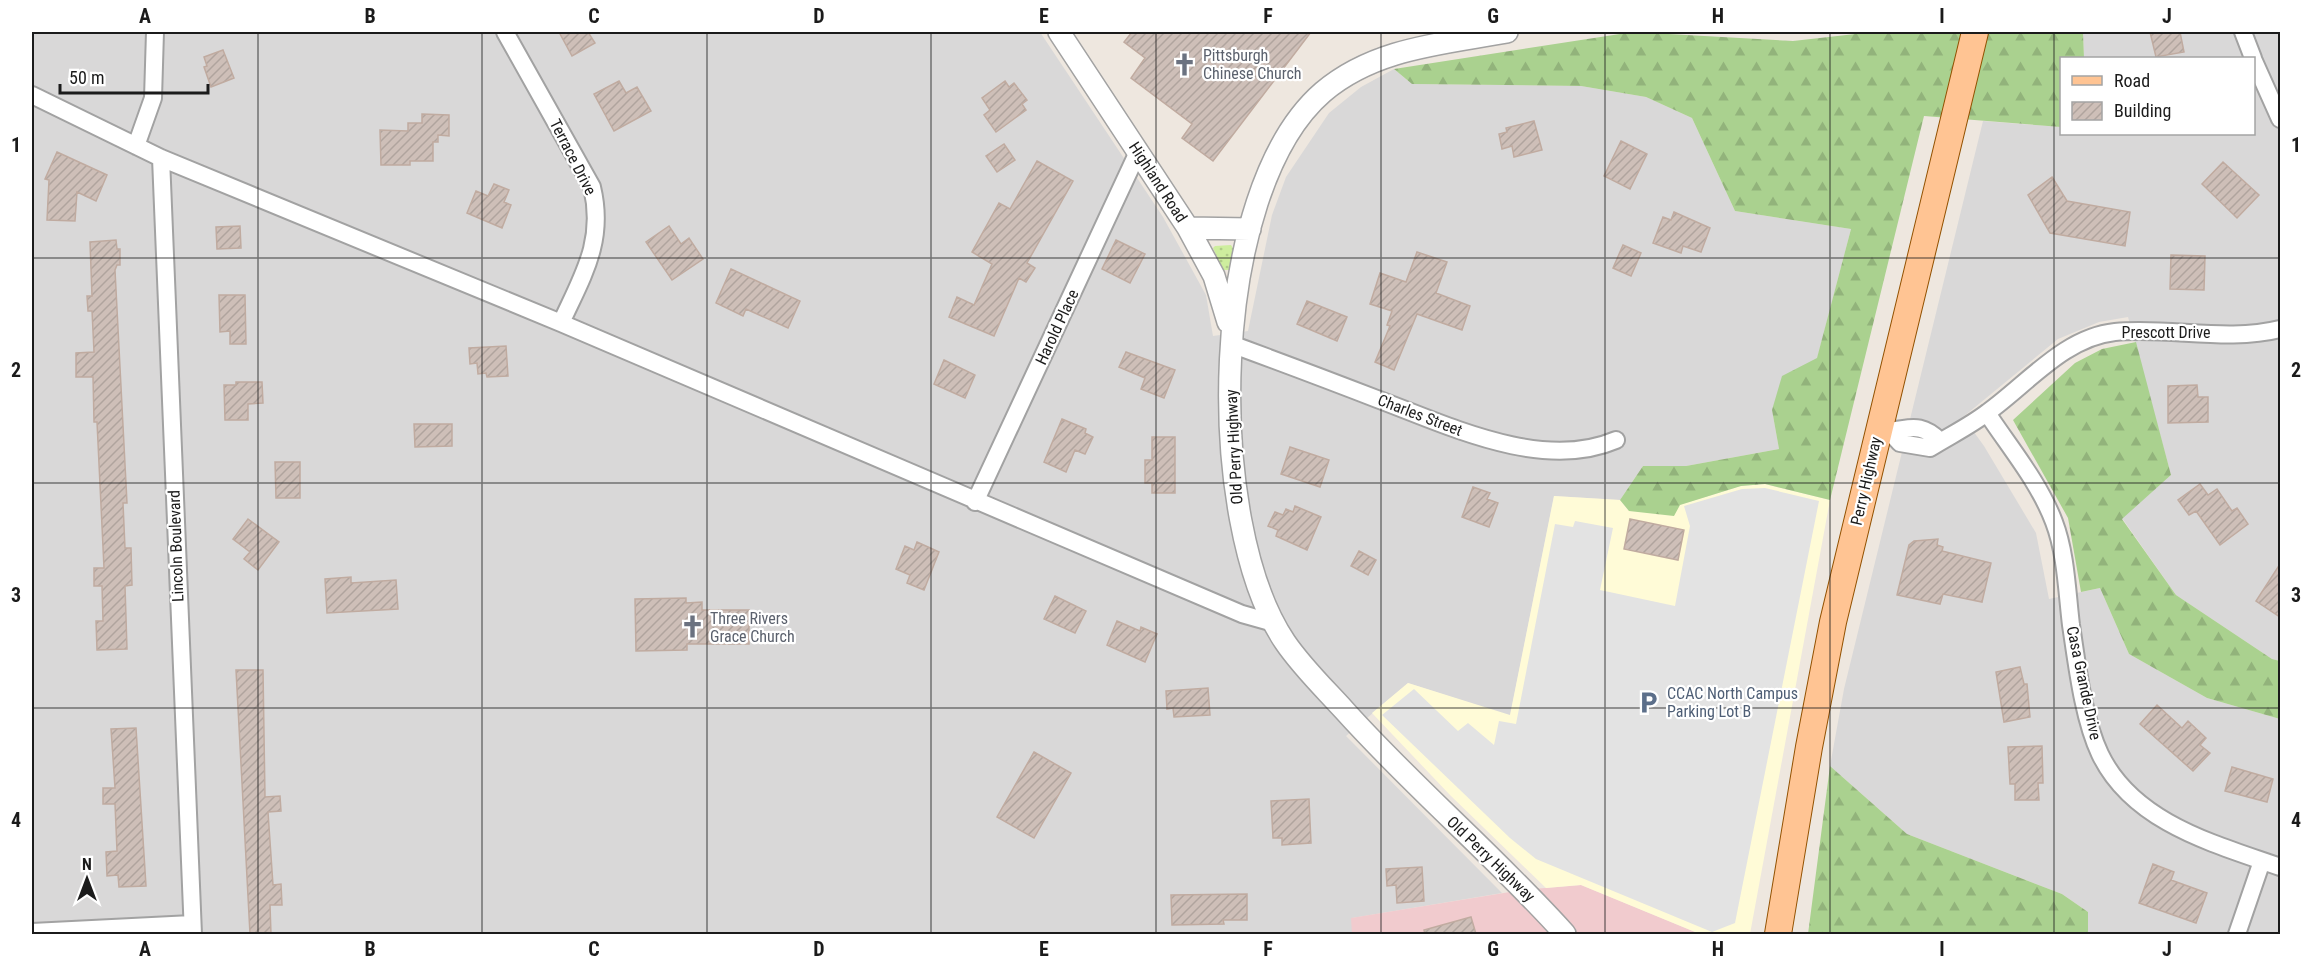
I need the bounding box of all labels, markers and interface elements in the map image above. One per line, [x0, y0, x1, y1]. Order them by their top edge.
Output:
text: A [139, 4, 151, 28]
text: B [364, 4, 376, 28]
text: C [588, 4, 600, 28]
text: D [813, 4, 825, 28]
text: E [1039, 4, 1049, 28]
text: F [1263, 4, 1273, 28]
text: G [1487, 4, 1499, 28]
text: H [1712, 4, 1724, 28]
text: I [1939, 4, 1945, 28]
text: J [2162, 4, 2172, 28]
place label: Pittsburgh Chinese Church [1203, 46, 1302, 83]
church icon: Pittsburgh Chinese Church [1172, 51, 1198, 77]
scale bar [60, 57, 208, 95]
legend [2060, 57, 2255, 135]
text: 50 m [69, 67, 104, 88]
text: Road [2114, 70, 2150, 91]
text: Building [2114, 100, 2171, 121]
street label: Terrace Drive [546, 116, 600, 198]
text: 1 [11, 133, 21, 157]
text: 1 [2291, 133, 2301, 157]
street label: Highland Road [1125, 138, 1191, 226]
street label: Harold Place [1031, 286, 1083, 368]
street label: Prescott Drive [2122, 323, 2210, 342]
text: 2 [11, 358, 21, 382]
text: 2 [2291, 358, 2301, 382]
street label: Old Perry Highway [1221, 389, 1247, 505]
street label: Charles Street [1375, 390, 1465, 440]
street label: Perry Highway [1847, 435, 1885, 527]
street label: Lincoln Boulevard [165, 490, 187, 602]
text: 3 [11, 583, 21, 607]
text: 3 [2291, 583, 2301, 607]
place label: Three Rivers Grace Church [710, 609, 795, 646]
church icon: Three Rivers Grace Church [679, 614, 705, 640]
street label: Casa Grande Drive [2063, 624, 2105, 742]
place label: CCAC North Campus Parking Lot B [1667, 684, 1798, 721]
parking icon: CCAC North Campus Parking Lot B [1636, 689, 1662, 715]
text: 4 [11, 808, 21, 832]
text: 4 [2291, 808, 2301, 832]
street label: Old Perry Highway [1443, 812, 1539, 906]
north arrow [57, 849, 117, 909]
text: N [82, 855, 92, 874]
text: A [139, 937, 151, 961]
text: B [364, 937, 376, 961]
text: C [588, 937, 600, 961]
text: D [813, 937, 825, 961]
text: E [1039, 937, 1049, 961]
text: F [1263, 937, 1273, 961]
text: G [1487, 937, 1499, 961]
text: H [1712, 937, 1724, 961]
text: I [1939, 937, 1945, 961]
text: J [2162, 937, 2172, 961]

